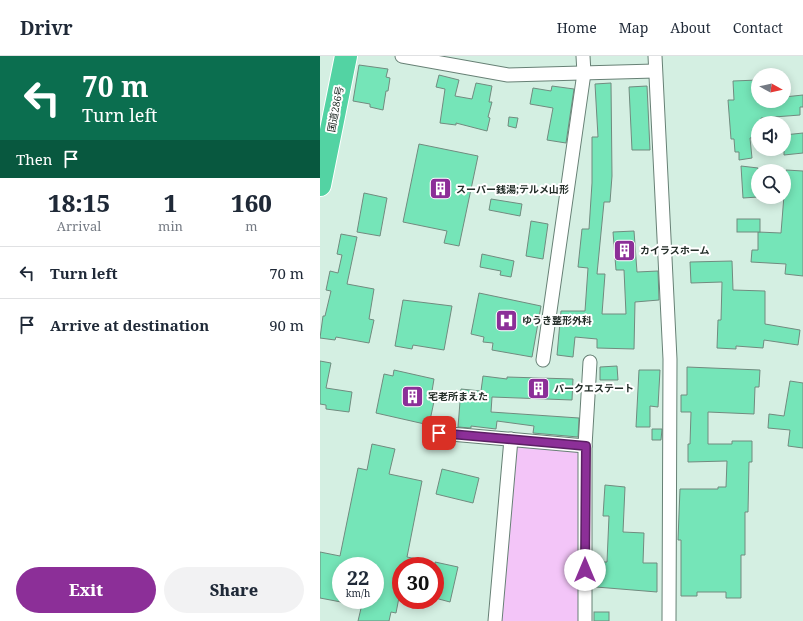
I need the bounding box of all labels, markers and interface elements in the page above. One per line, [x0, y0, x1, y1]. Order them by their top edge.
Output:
text: Drivr [20, 15, 73, 41]
text: Home [557, 18, 597, 37]
text: Map [619, 18, 648, 37]
text: About [670, 18, 711, 37]
text: Contact [733, 18, 783, 37]
text: 70 m [82, 67, 149, 105]
north arrow [751, 68, 791, 108]
map controls [751, 68, 791, 204]
icon: left [16, 72, 68, 124]
street label: 国道286号 [324, 85, 346, 133]
text: Turn left [82, 103, 157, 127]
button: sound [751, 116, 791, 156]
icon: arrive [60, 148, 82, 170]
text: Then [16, 149, 52, 169]
button: search [751, 164, 791, 204]
building icon: スーパー銭湯;テルメ山形 [427, 176, 453, 202]
place label: スーパー銭湯;テルメ山形 [456, 182, 569, 196]
text: 18:15 [48, 186, 110, 219]
text: 1 [164, 186, 177, 219]
text: 160 [231, 186, 272, 219]
text: Arrival [57, 217, 101, 235]
text: min [158, 217, 183, 235]
text: m [245, 217, 258, 235]
building icon: カイラスホーム [612, 237, 638, 263]
place label: カイラスホーム [640, 243, 710, 257]
icon: left [16, 262, 38, 284]
text: Turn left [50, 263, 118, 283]
text: 70 m [269, 263, 304, 283]
hospital icon: ゆうき整形外科 [493, 307, 519, 333]
place label: ゆうき整形外科 [522, 313, 592, 327]
icon: arrive [16, 314, 38, 336]
text: Arrive at destination [50, 315, 209, 335]
text: 90 m [269, 315, 304, 335]
building icon: パークエステート [526, 375, 552, 401]
place label: パークエステート [554, 381, 634, 395]
building icon: 宅老所まえた [400, 383, 426, 409]
place label: 宅老所まえた [428, 389, 488, 403]
pin [422, 416, 456, 450]
icon: arrive [428, 422, 450, 444]
position arrow [564, 549, 606, 591]
speed limit sign: 30 [392, 557, 444, 609]
text: 22 [347, 564, 369, 591]
button: Exit [16, 567, 156, 613]
button: Share [164, 567, 304, 613]
text: km/h [346, 586, 370, 600]

